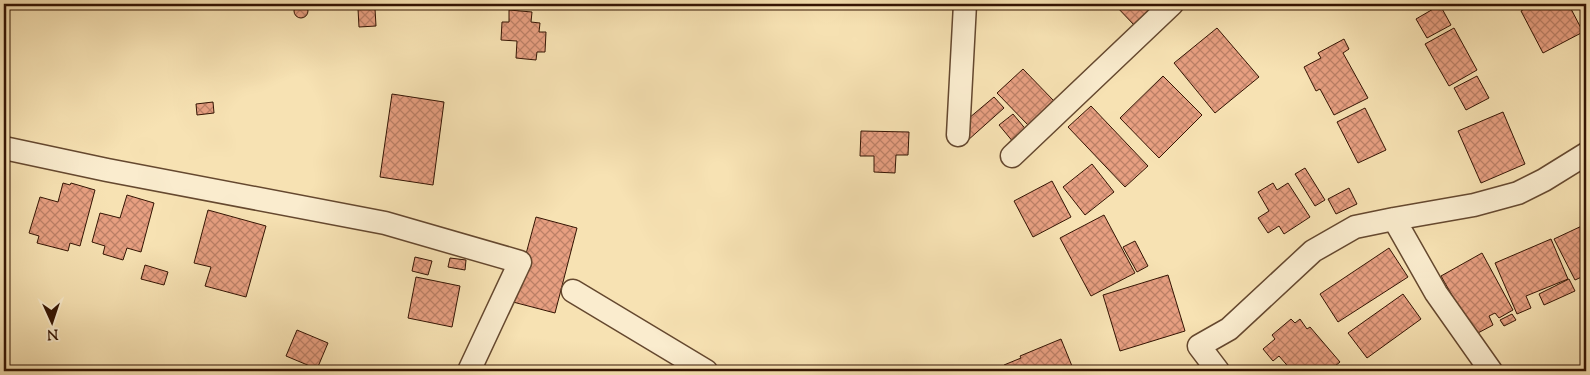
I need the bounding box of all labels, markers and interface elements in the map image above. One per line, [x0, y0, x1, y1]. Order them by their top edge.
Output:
north arrow [28, 298, 78, 348]
text: N [46, 323, 59, 343]

